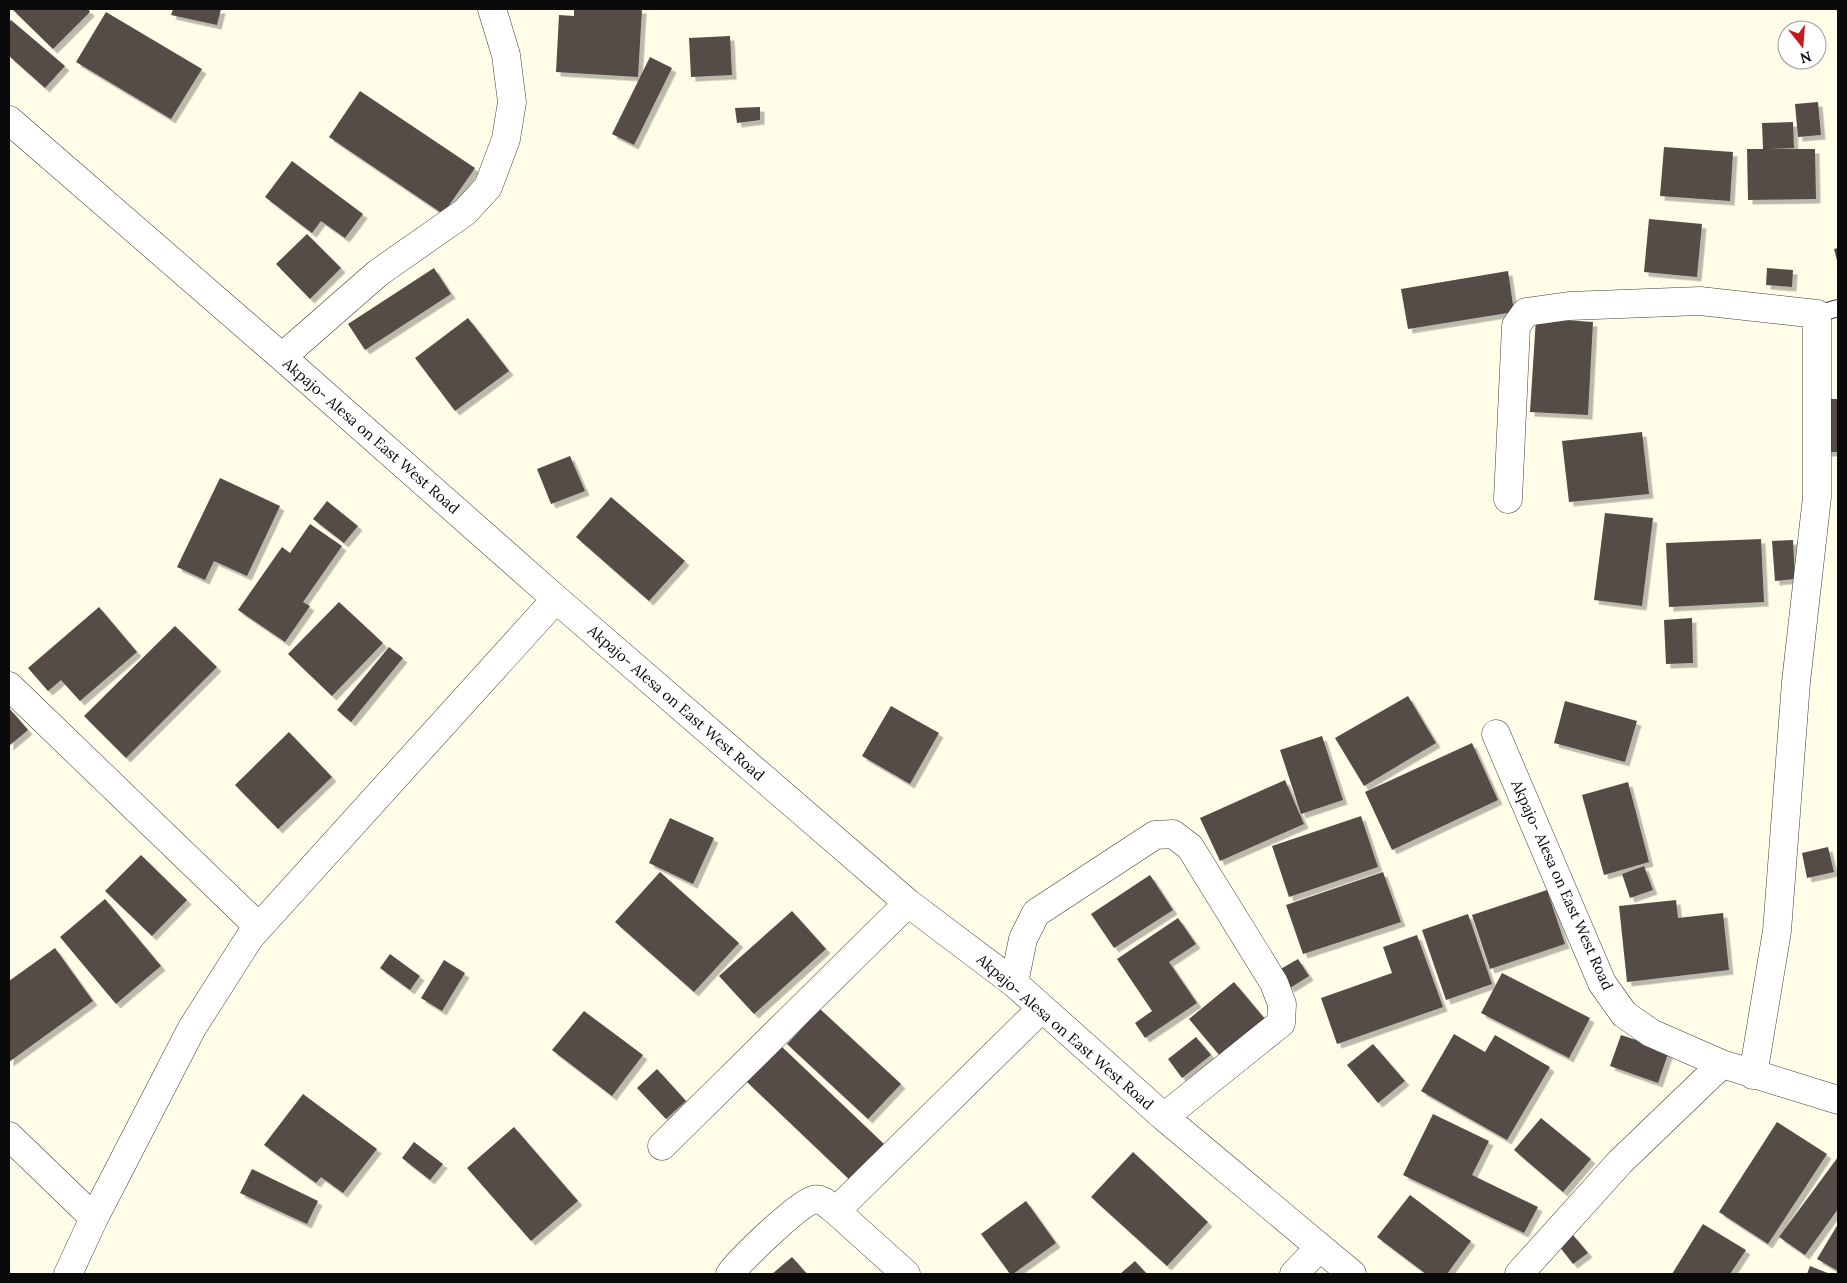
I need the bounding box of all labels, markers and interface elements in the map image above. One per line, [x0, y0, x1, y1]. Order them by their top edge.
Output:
north arrow [1777, 20, 1827, 70]
text: N [1798, 47, 1814, 68]
street label: Akpajo- Alesa on East West Road [278, 353, 464, 518]
street label: Akpajo- Alesa on East West Road [583, 620, 769, 785]
street label: Akpajo- Alesa on East West Road [1507, 776, 1617, 993]
street label: Akpajo- Alesa on East West Road [972, 949, 1158, 1114]

